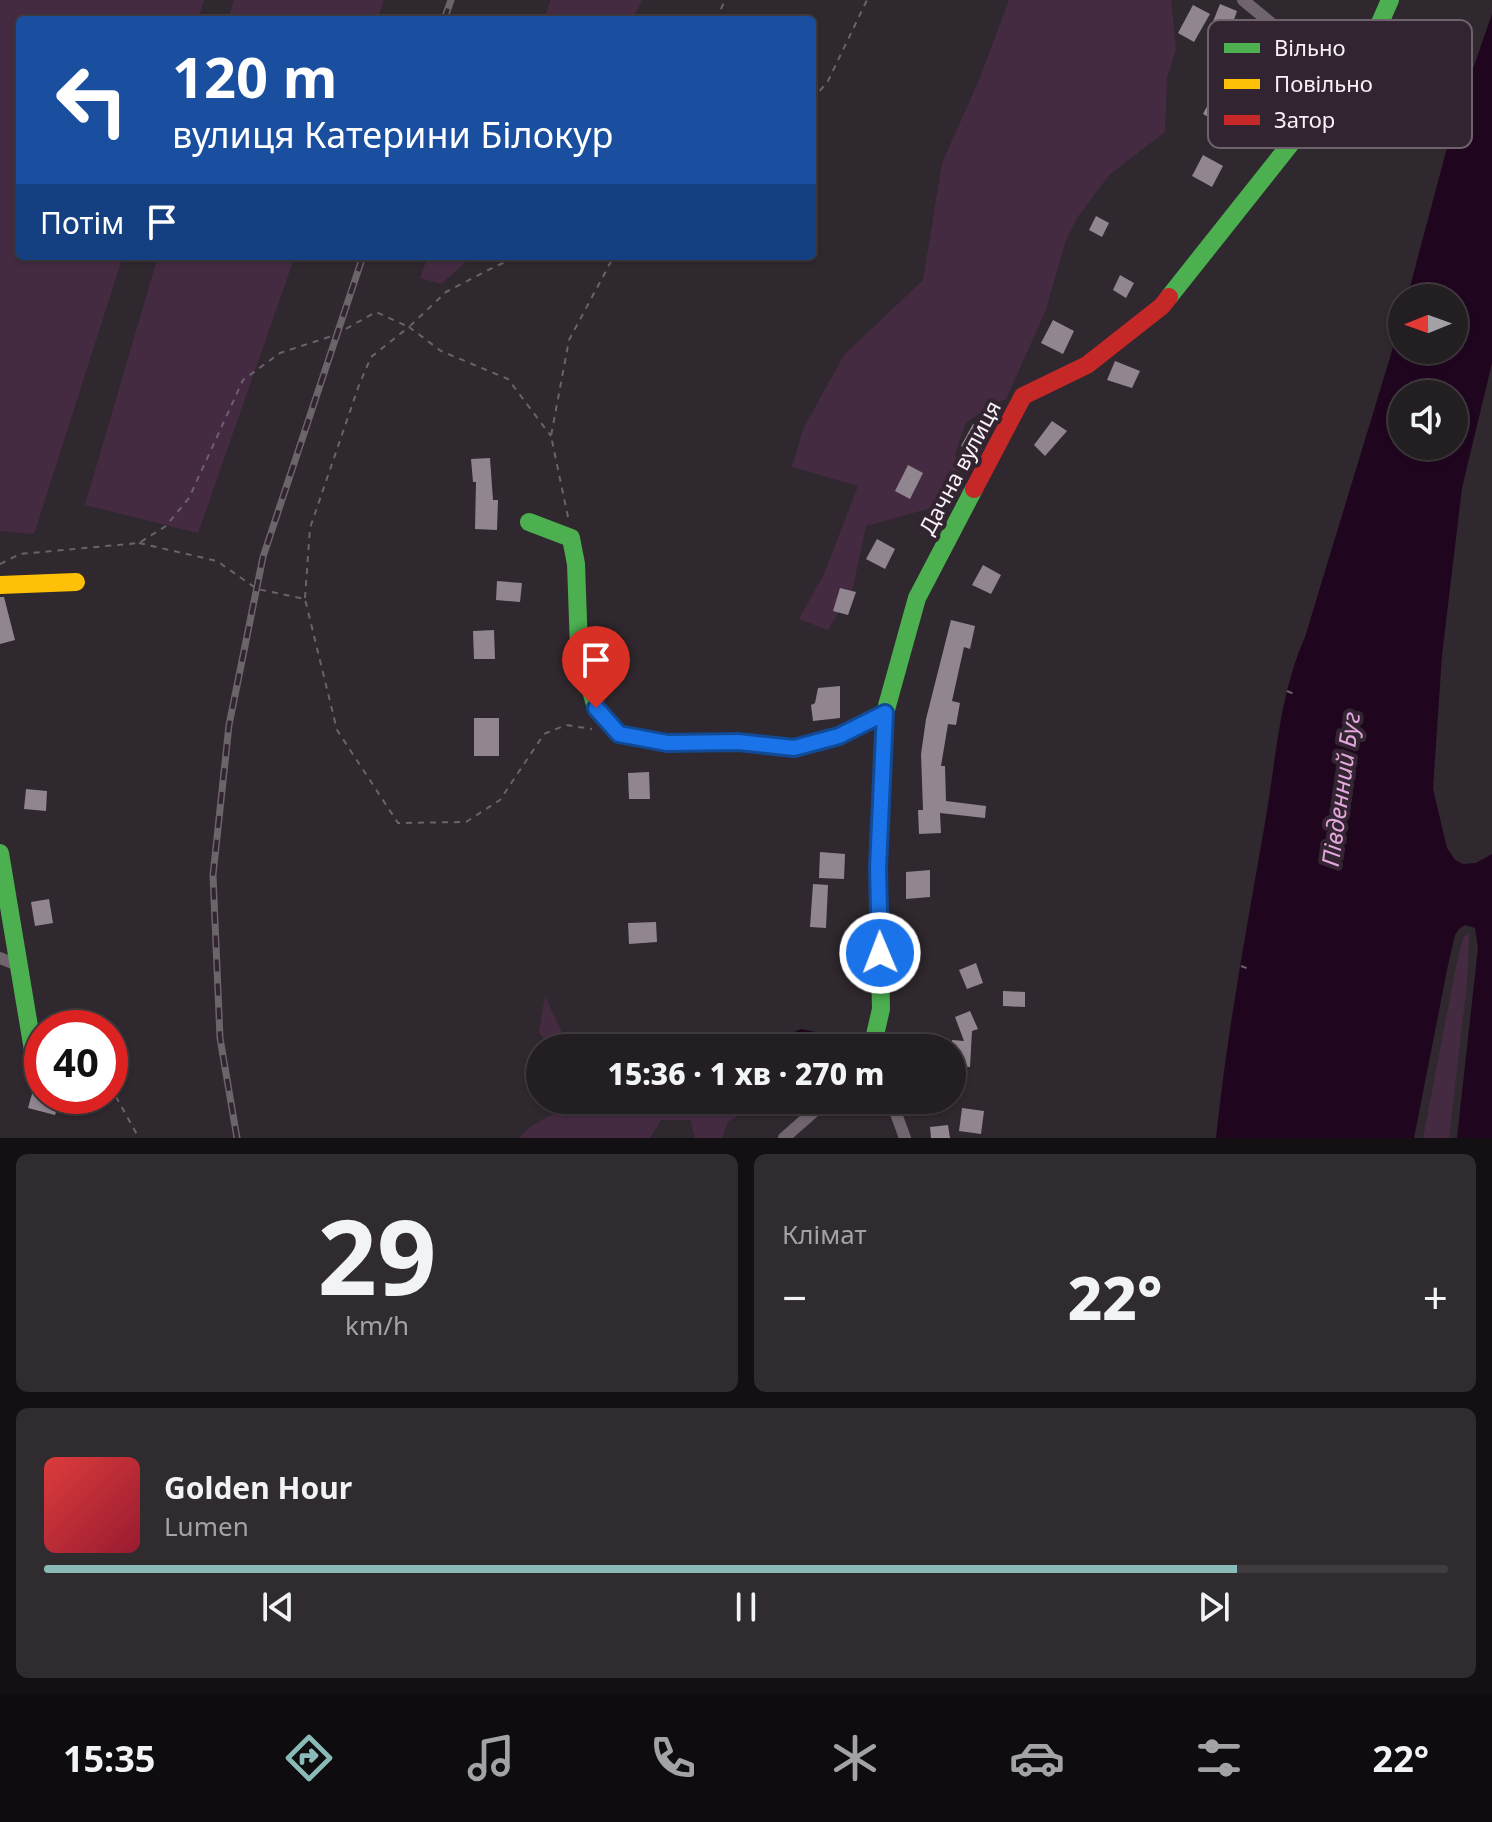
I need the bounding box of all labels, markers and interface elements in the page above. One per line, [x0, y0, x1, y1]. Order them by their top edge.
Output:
legend [1208, 20, 1472, 148]
text: Вільно [1274, 32, 1345, 62]
text: 120 m [172, 38, 337, 114]
icon: left [40, 48, 144, 152]
text: Повільно [1274, 68, 1373, 98]
text: Затор [1274, 104, 1335, 134]
text: вулиця Катерини Білокур [172, 110, 613, 159]
icon: arrive [140, 200, 184, 244]
text: Потім [40, 202, 124, 243]
north arrow [1388, 284, 1468, 364]
map controls [1388, 284, 1468, 460]
button: sound [1388, 380, 1468, 460]
street label: Дачна вулиця [911, 395, 1007, 539]
pin [562, 626, 630, 708]
icon: arrive [574, 638, 618, 682]
water label: Південний Буг [1313, 709, 1367, 869]
position arrow [838, 911, 922, 995]
speed limit sign: 40 [24, 1010, 128, 1114]
text: 15:36 · 1 хв · 270 m [608, 1053, 884, 1094]
text: 29 [318, 1184, 436, 1325]
text: Клімат [782, 1216, 866, 1252]
text: 22° [1068, 1256, 1162, 1338]
text: − [782, 1267, 807, 1327]
text: + [1423, 1267, 1448, 1327]
text: km/h [345, 1307, 409, 1343]
text: Golden Hour [164, 1467, 352, 1508]
text: Lumen [164, 1508, 249, 1544]
icon: previous [256, 1585, 300, 1629]
icon: pause [724, 1585, 768, 1629]
icon: next [1192, 1585, 1236, 1629]
icon: directions [281, 1730, 337, 1786]
icon: music [463, 1730, 519, 1786]
icon: phone [645, 1730, 701, 1786]
icon: climate [827, 1730, 883, 1786]
icon: car [1009, 1730, 1065, 1786]
icon: filters [1191, 1730, 1247, 1786]
text: 15:35 [63, 1734, 155, 1783]
text: 22° [1373, 1734, 1429, 1783]

